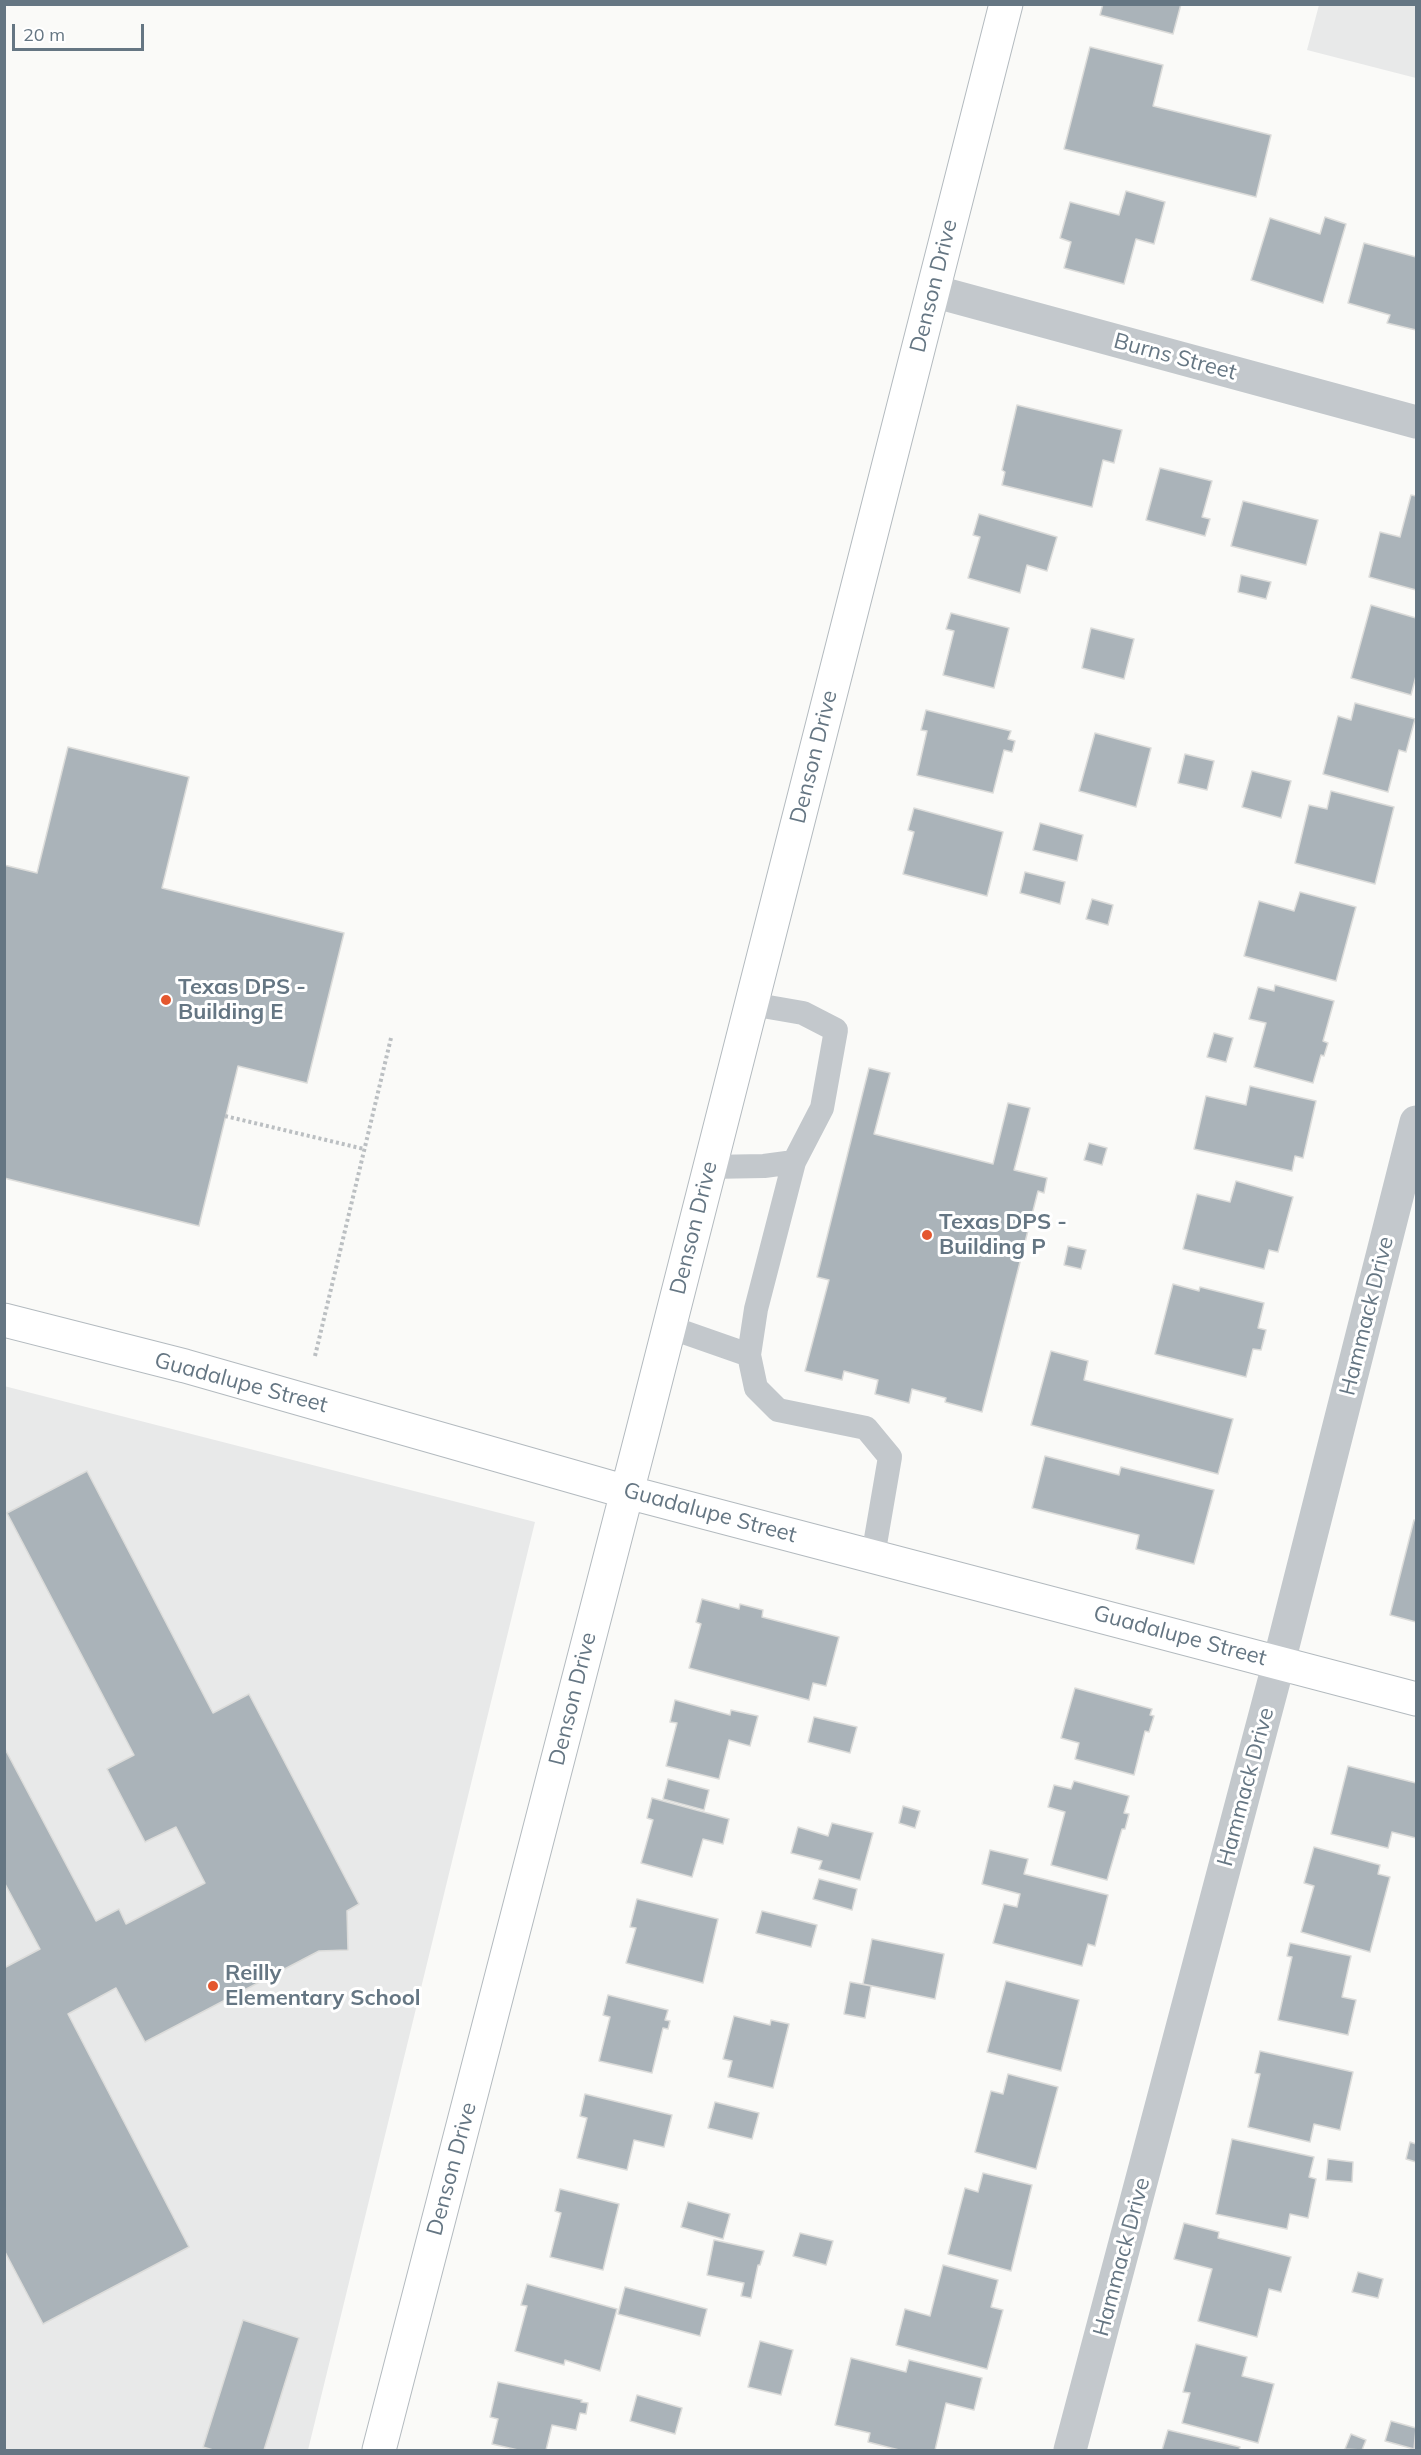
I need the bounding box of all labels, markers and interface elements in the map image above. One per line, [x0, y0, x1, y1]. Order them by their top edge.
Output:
scale bar [15, 12, 147, 50]
text: 20 m [23, 23, 65, 46]
street label: Denson Drive [905, 217, 963, 355]
street label: Burns Street [1111, 328, 1239, 386]
street label: Denson Drive [785, 688, 843, 826]
place label: Texas DPS - Building E [178, 974, 306, 1026]
marker: Texas DPS - Building E [159, 993, 173, 1007]
street label: Denson Drive [665, 1159, 723, 1297]
place label: Texas DPS - Building P [939, 1209, 1067, 1260]
marker: Texas DPS - Building P [920, 1228, 934, 1242]
street label: Hammack Drive [1334, 1234, 1400, 1398]
street label: Guadalupe Street [152, 1347, 330, 1419]
street label: Guadalupe Street [621, 1477, 799, 1549]
street label: Guadalupe Street [1091, 1600, 1269, 1672]
street label: Denson Drive [544, 1630, 602, 1768]
street label: Hammack Drive [1212, 1705, 1280, 1869]
place label: Reilly Elementary School [225, 1960, 421, 2012]
marker: Reilly Elementary School [206, 1979, 220, 1993]
street label: Denson Drive [422, 2100, 482, 2238]
street label: Hammack Drive [1088, 2175, 1156, 2339]

